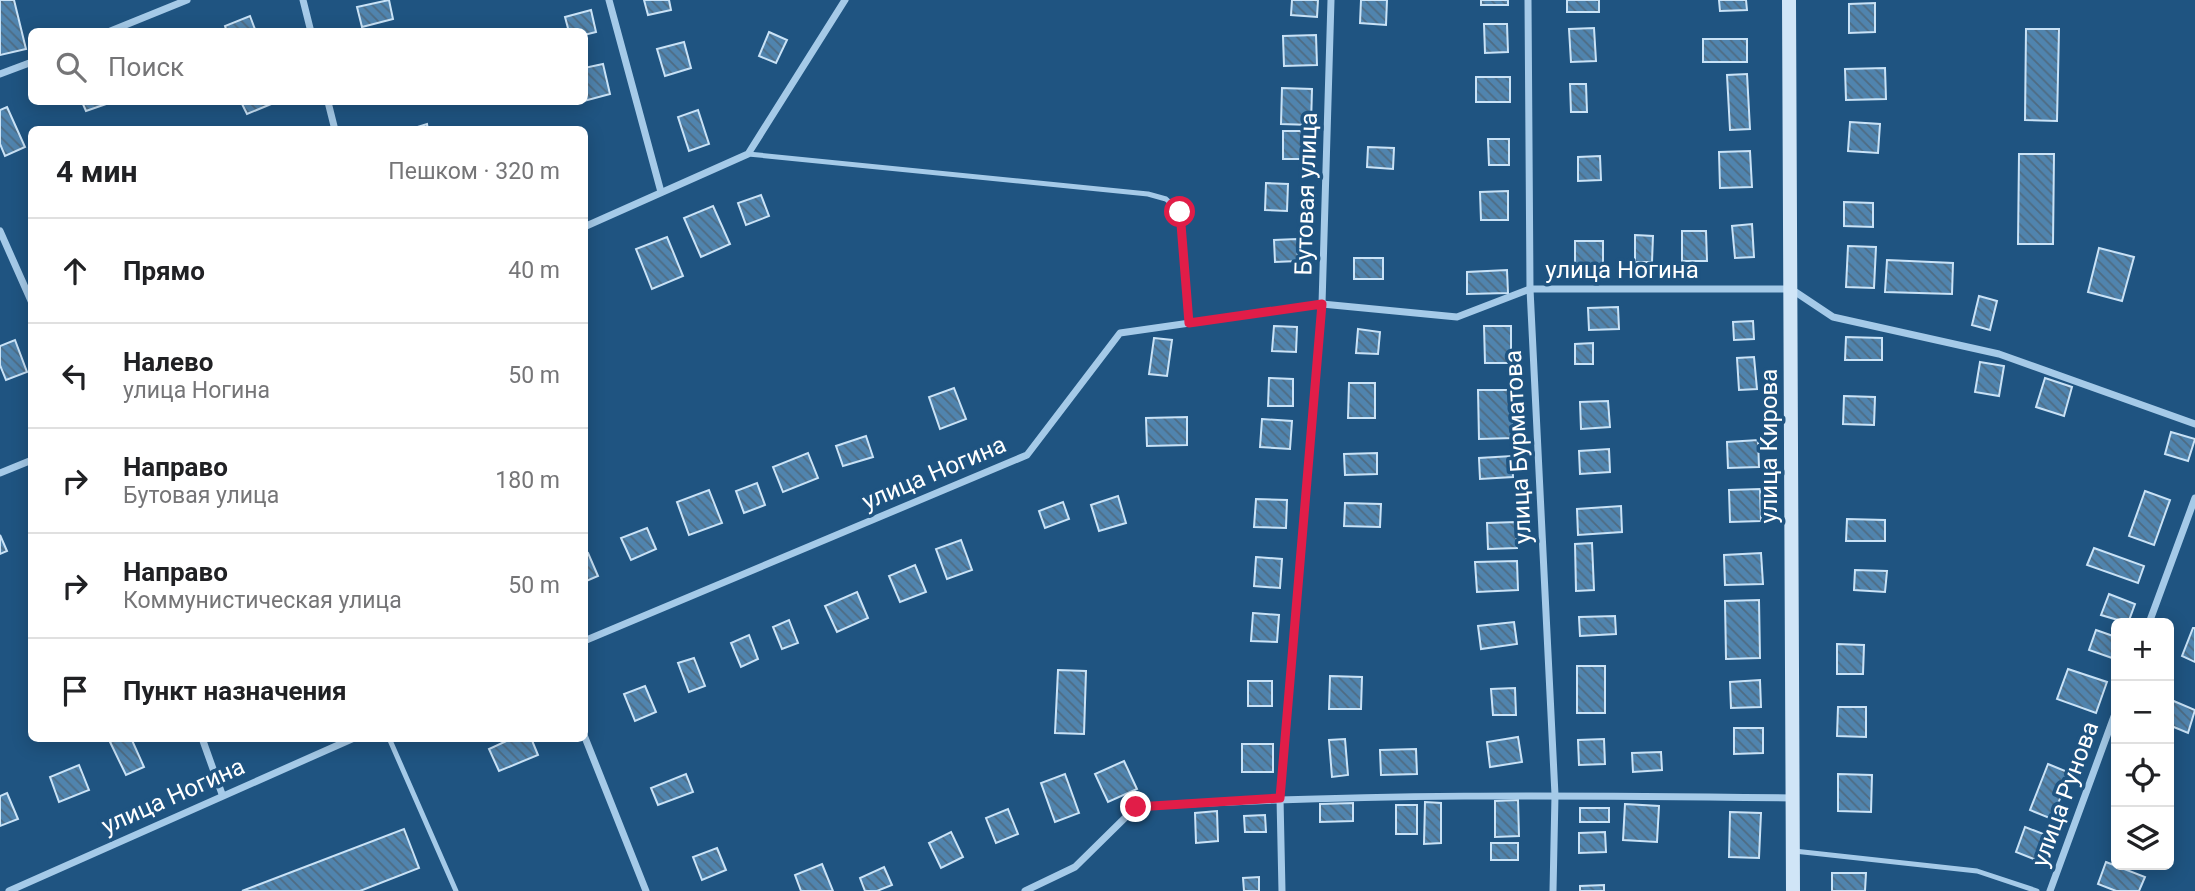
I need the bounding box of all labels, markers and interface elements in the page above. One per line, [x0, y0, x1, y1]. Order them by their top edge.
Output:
search box [28, 28, 588, 105]
icon: search [52, 48, 90, 86]
text: Поиск [108, 52, 184, 82]
street label: Бутовая улица [1289, 112, 1323, 276]
text: 4 мин [56, 154, 137, 189]
text: Пешком · 320 m [388, 158, 560, 185]
route start [1164, 196, 1195, 227]
icon: ahead [56, 252, 94, 290]
text: Прямо [123, 256, 205, 286]
street label: улица Ногина [1545, 256, 1699, 284]
text: 40 m [508, 257, 560, 284]
text: Налево [123, 347, 213, 377]
street label: улица Бурматова [1499, 349, 1537, 545]
icon: left [56, 357, 94, 395]
text: 50 m [508, 362, 560, 389]
street label: улица Кирова [1755, 369, 1783, 523]
text: улица Ногина [123, 377, 270, 404]
street label: улица Ногина [858, 430, 1010, 516]
text: Направо [123, 452, 228, 482]
icon: right [56, 462, 94, 500]
text: 180 m [495, 467, 560, 494]
text: Бутовая улица [123, 482, 279, 509]
text: Направо [123, 557, 228, 587]
icon: right [56, 567, 94, 605]
text: 50 m [508, 572, 560, 599]
text: Коммунистическая улица [123, 587, 402, 614]
map controls [2111, 618, 2174, 870]
button: + [2111, 618, 2174, 681]
icon: arrive [56, 672, 94, 710]
text: Пункт назначения [123, 676, 347, 706]
button: − [2111, 681, 2174, 744]
street label: улица Рунова [2026, 717, 2104, 871]
button: locate [2111, 744, 2174, 807]
street label: улица Ногина [97, 752, 249, 840]
route end [1120, 791, 1151, 822]
button: layers [2111, 807, 2174, 870]

